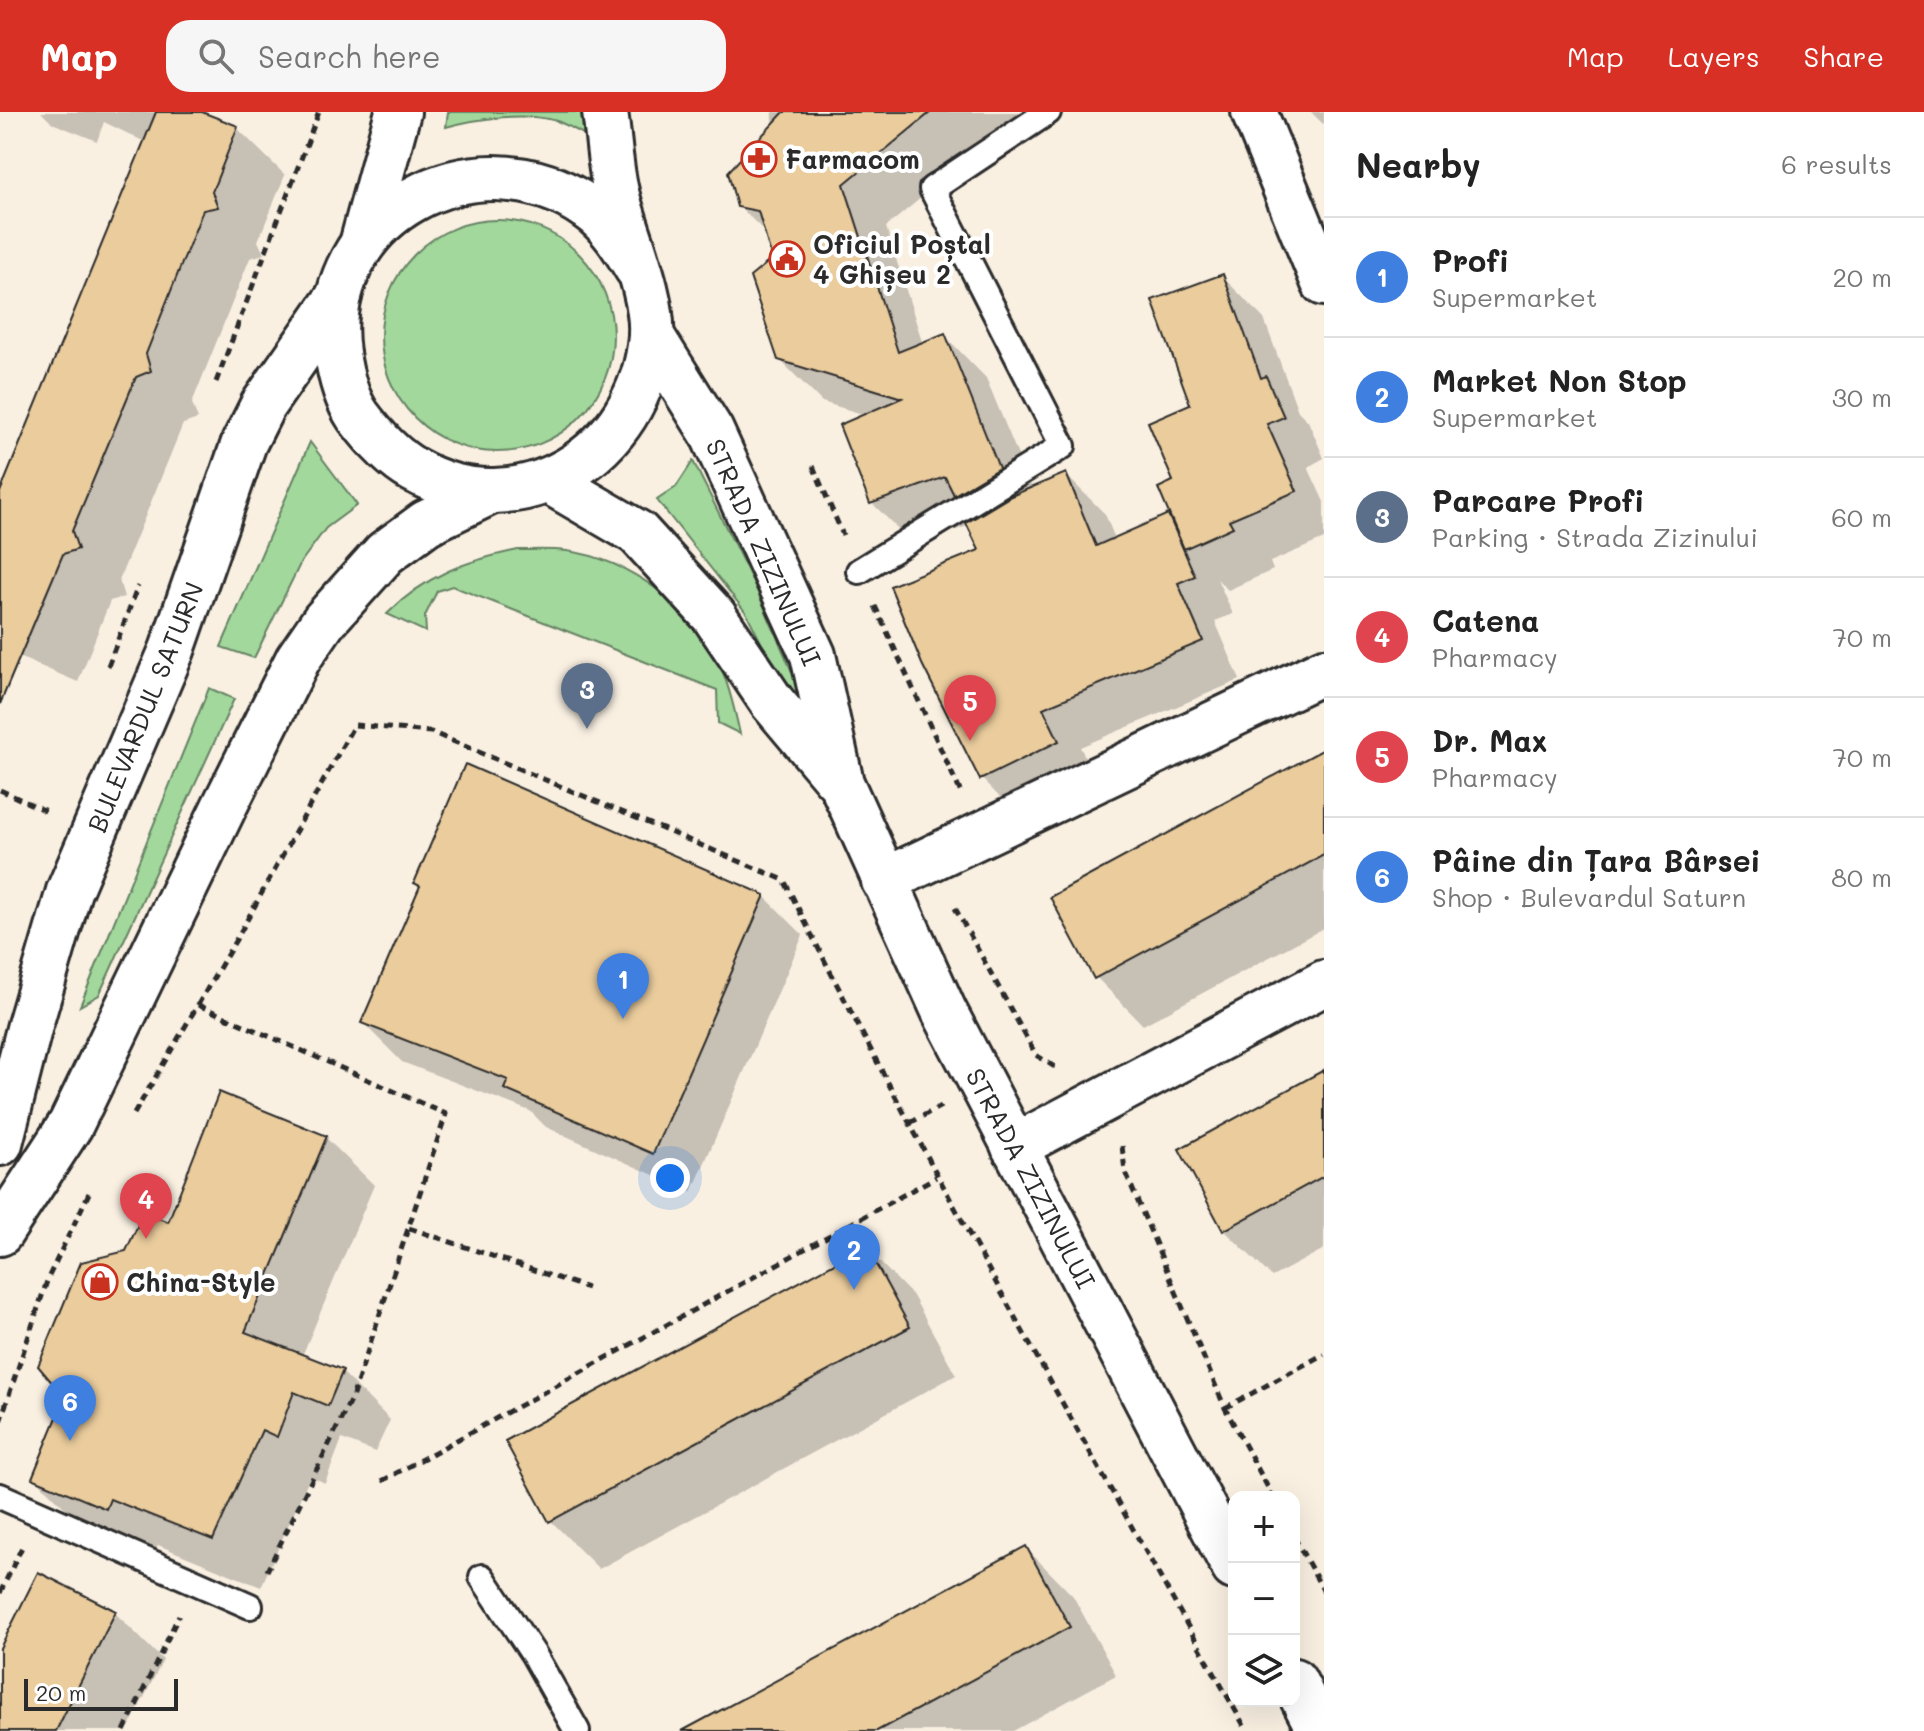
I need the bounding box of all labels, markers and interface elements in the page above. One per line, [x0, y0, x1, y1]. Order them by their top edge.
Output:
search box [166, 20, 726, 92]
text: Map [40, 31, 118, 81]
icon: search [194, 34, 238, 78]
text: Search here [258, 36, 441, 76]
text: Map [1567, 38, 1624, 74]
text: Layers [1668, 38, 1760, 74]
text: Share [1804, 38, 1884, 74]
pharmacy icon: Farmacom [740, 140, 778, 178]
place label: Farmacom [785, 142, 920, 176]
text: Nearby [1356, 142, 1481, 187]
text: 6 results [1781, 147, 1892, 181]
place label: Oficiul Poștal 4 Ghișeu 2 [813, 227, 991, 292]
public building icon: Oficiul Poștal 4 Ghișeu 2 [768, 240, 806, 278]
text: Profi [1432, 240, 1509, 280]
text: 1 [1376, 260, 1388, 294]
text: 20 m [1832, 260, 1892, 294]
text: Supermarket [1432, 280, 1597, 314]
text: Market Non Stop [1432, 360, 1687, 400]
text: 2 [1375, 380, 1389, 414]
text: 30 m [1832, 380, 1892, 414]
text: Supermarket [1432, 400, 1597, 434]
street label: STRADA ZIZINULUI [699, 433, 829, 671]
text: Parcare Profi [1432, 480, 1645, 520]
text: 3 [1374, 500, 1390, 534]
text: 60 m [1831, 500, 1892, 534]
text: Parking · Strada Zizinului [1432, 520, 1758, 554]
street label: BULEVARDUL SATURN [79, 577, 211, 837]
text: Catena [1432, 600, 1540, 640]
text: 4 [1374, 620, 1390, 654]
text: 70 m [1832, 620, 1892, 654]
text: Pharmacy [1432, 640, 1558, 674]
pin: 3 [561, 663, 613, 729]
pin: 5 [944, 675, 996, 741]
text: Dr. Max [1432, 720, 1548, 760]
text: 5 [1374, 740, 1390, 774]
text: 70 m [1832, 740, 1892, 774]
text: Pharmacy [1432, 760, 1558, 794]
text: Pâine din Țara Bârsei [1432, 840, 1761, 880]
text: 6 [1374, 860, 1390, 894]
text: 80 m [1831, 860, 1892, 894]
text: Shop · Bulevardul Saturn [1432, 880, 1746, 914]
pin: 1 [597, 953, 649, 1019]
street label: STRADA ZIZINULUI [959, 1062, 1103, 1294]
your location [650, 1158, 690, 1198]
pin: 4 [120, 1173, 172, 1239]
pin: 2 [828, 1224, 880, 1290]
shop icon: China-Style [81, 1263, 119, 1301]
place label: China-Style [126, 1265, 275, 1299]
pin: 6 [44, 1375, 96, 1441]
map controls [1228, 1491, 1300, 1707]
button: + [1228, 1491, 1300, 1563]
button: − [1228, 1563, 1300, 1635]
button: layers [1228, 1635, 1300, 1707]
scale bar [24, 1675, 178, 1711]
text: 20 m [36, 1678, 86, 1707]

